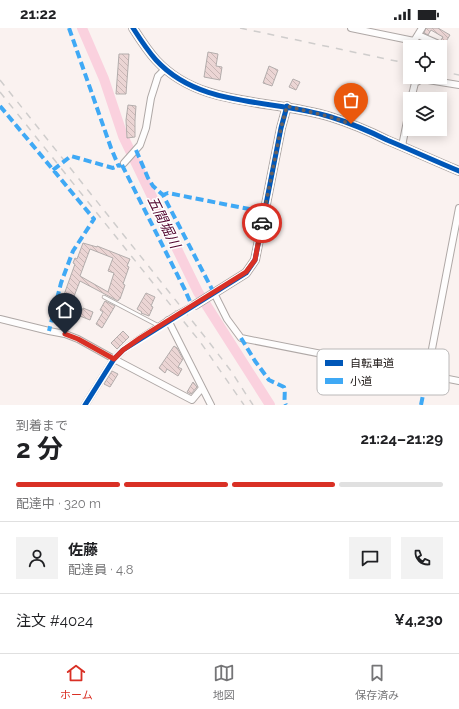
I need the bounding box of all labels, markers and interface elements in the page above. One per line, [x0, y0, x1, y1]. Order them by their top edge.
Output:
text: 21:22 [20, 5, 57, 23]
map controls [403, 40, 447, 136]
button: locate [403, 40, 447, 84]
pin [334, 83, 368, 124]
icon: bag [340, 89, 362, 111]
button: layers [403, 92, 447, 136]
water label: 五間堀川 [145, 193, 184, 252]
courier [242, 203, 282, 243]
icon: car [251, 212, 273, 234]
pin [48, 293, 82, 334]
icon: home [54, 299, 76, 321]
legend [317, 349, 449, 395]
text: 自転車道 [350, 357, 394, 370]
text: 小道 [350, 375, 372, 388]
text: 到着まで [16, 418, 68, 433]
text: 21:24–21:29 [360, 430, 443, 448]
text: 2 分 [16, 434, 63, 464]
text: 配達中 · 320 m [16, 496, 101, 511]
button: person [16, 537, 58, 579]
button: chat [349, 537, 391, 579]
button: phone [401, 537, 443, 579]
text: 佐藤 [68, 541, 98, 559]
text: 配達員 · 4.8 [68, 562, 133, 577]
text: ¥4,230 [394, 611, 443, 629]
text: 注文 #4024 [16, 612, 93, 630]
tab: ホーム [60, 662, 93, 702]
tab: 地図 [213, 662, 235, 702]
tab: 保存済み [355, 662, 399, 702]

